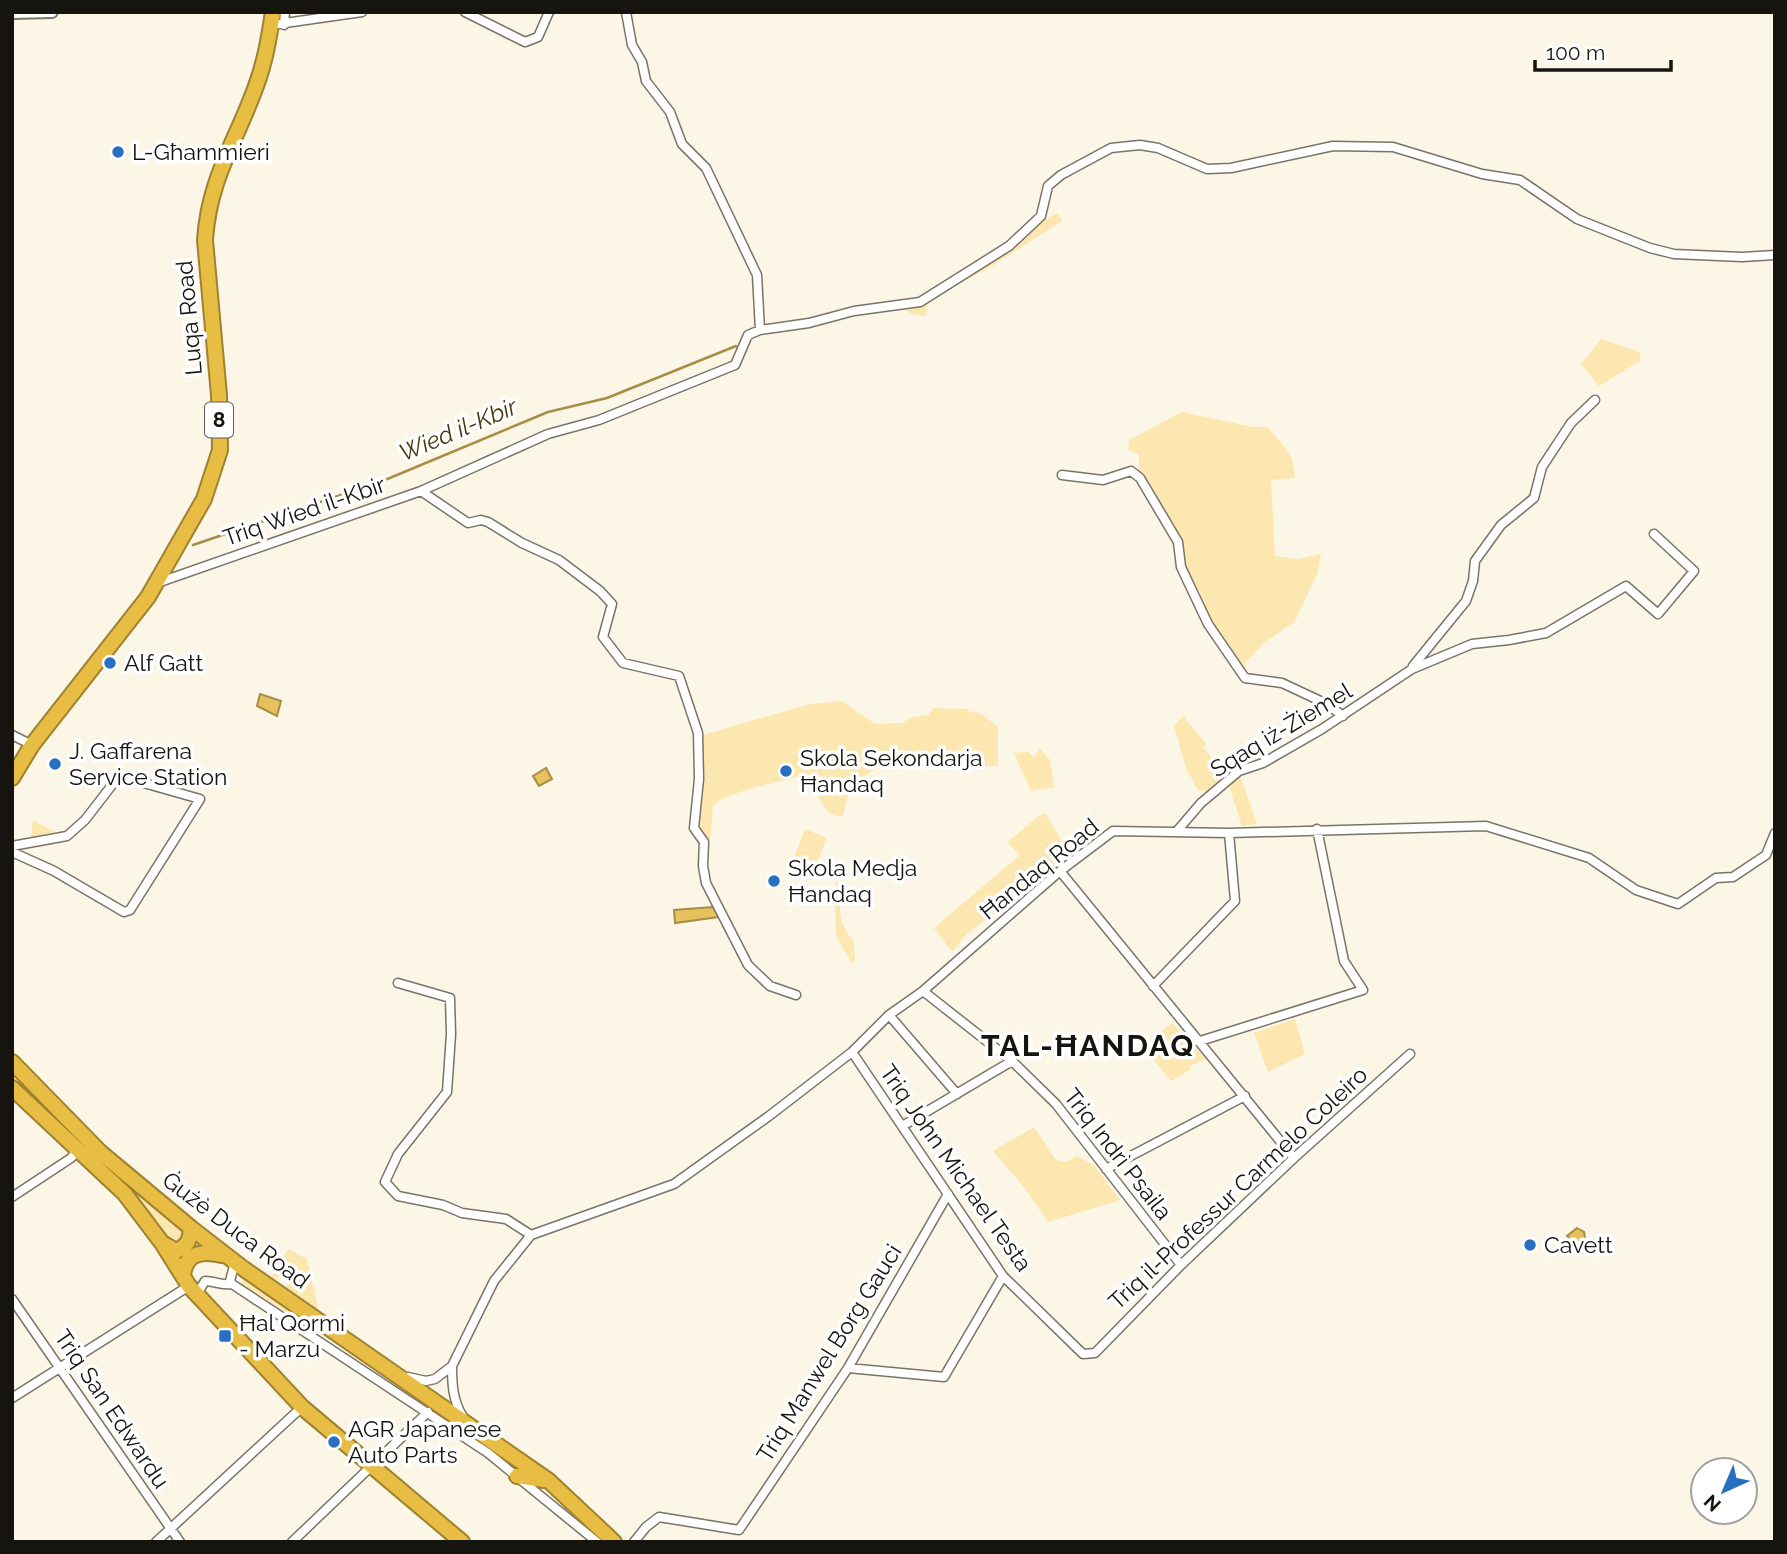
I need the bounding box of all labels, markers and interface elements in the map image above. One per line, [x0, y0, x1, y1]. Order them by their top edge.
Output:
scale bar [1535, 28, 1672, 72]
text: 100 m [1546, 40, 1605, 65]
place label: L-Għammieri [132, 138, 270, 165]
marker: L-Għammieri [110, 144, 126, 160]
street label: Luqa Road [170, 260, 207, 376]
water label: Wied il-Kbir [394, 391, 522, 467]
road number: 8 [205, 402, 233, 438]
street label: Triq Wied il-Kbir [219, 470, 388, 551]
place label: Alf Gatt [124, 649, 203, 676]
marker: Alf Gatt [102, 655, 118, 671]
street label: Sqaq iż-Żiemel [1205, 676, 1357, 782]
place label: J. Gaffarena Service Station [69, 737, 227, 790]
place label: Skola Sekondarja Ħandaq [800, 744, 983, 797]
marker: J. Gaffarena Service Station [47, 756, 63, 772]
marker: Skola Sekondarja Ħandaq [778, 763, 794, 779]
street label: Ħandaq Road [974, 812, 1104, 925]
place label: Skola Medja Ħandaq [788, 854, 917, 907]
marker: Skola Medja Ħandaq [766, 873, 782, 889]
district label: TAL-ĦANDAQ [981, 1028, 1195, 1063]
street label: Triq John Michael Testa [875, 1059, 1038, 1276]
street label: Triq il-Professur Carmelo Coleiro [1103, 1061, 1373, 1315]
street label: Triq Indrì Psaila [1059, 1083, 1178, 1225]
street label: Ġużè Duca Road [158, 1166, 315, 1294]
place label: Cavett [1544, 1231, 1613, 1258]
marker: Cavett [1522, 1237, 1538, 1253]
street label: Triq Manwel Borg Gauci [751, 1239, 907, 1466]
place label: Ħal Qormi - Marzu [239, 1309, 345, 1362]
street label: Triq San Edwardu [49, 1324, 175, 1493]
marker: Ħal Qormi - Marzu [217, 1328, 233, 1344]
place label: AGR Japanese Auto Parts [348, 1415, 501, 1468]
marker: AGR Japanese Auto Parts [326, 1434, 342, 1450]
north arrow [1689, 1456, 1759, 1526]
text: N [1699, 1490, 1725, 1516]

